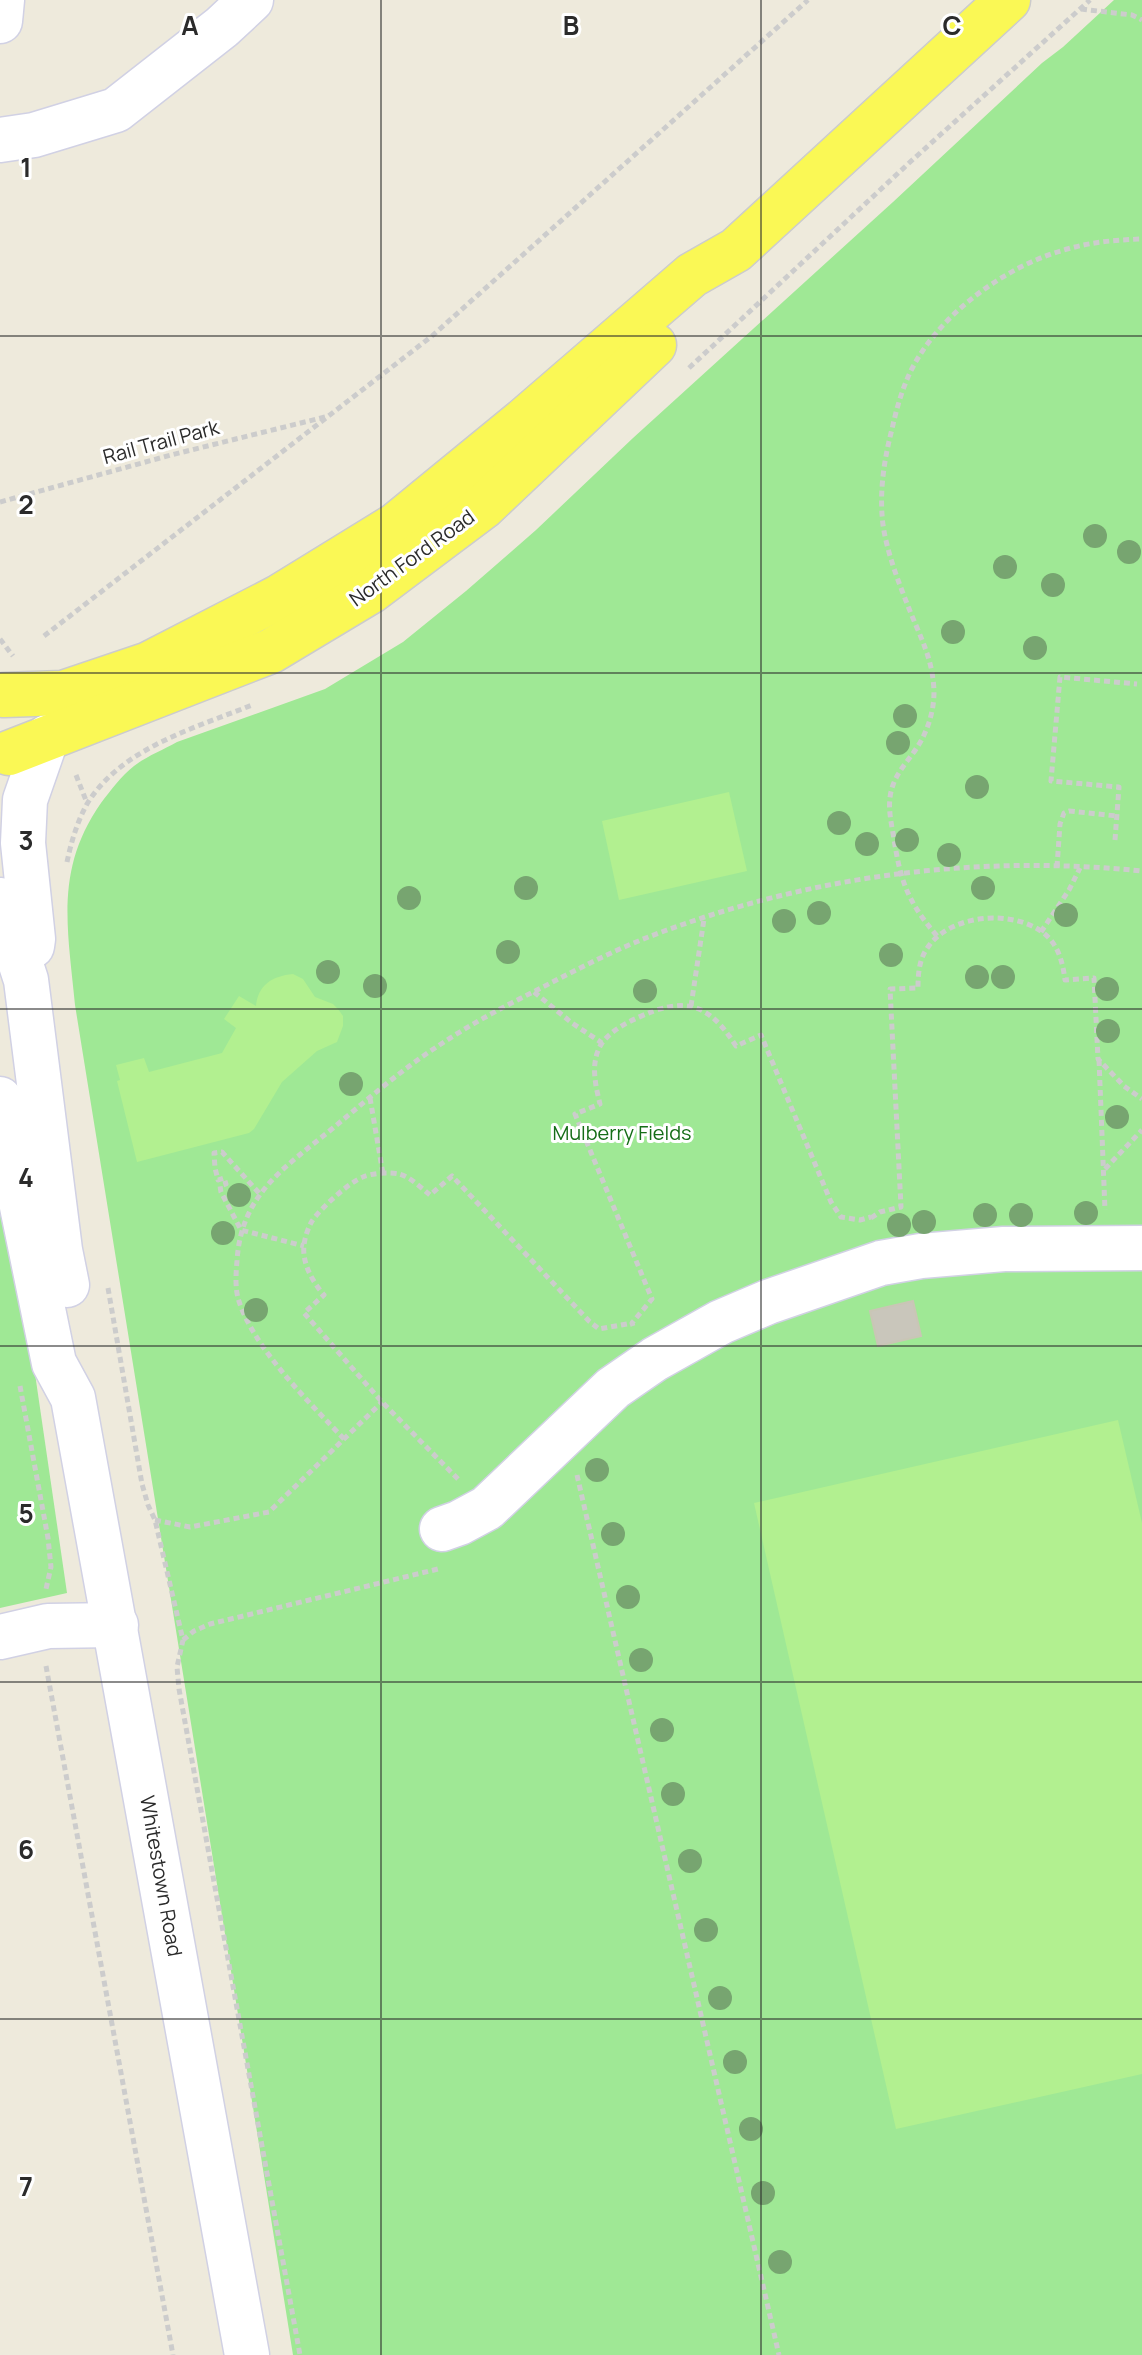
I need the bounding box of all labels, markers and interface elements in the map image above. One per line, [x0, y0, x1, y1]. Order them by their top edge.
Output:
text: A [181, 7, 199, 43]
text: B [563, 7, 579, 43]
text: C [942, 7, 962, 43]
text: 1 [20, 149, 32, 185]
street label: Rail Trail Park [100, 413, 223, 470]
text: 2 [18, 486, 34, 522]
street label: North Ford Road [344, 503, 480, 612]
text: 3 [18, 822, 34, 858]
park label: Mulberry Fields [552, 1119, 692, 1146]
text: 4 [18, 1159, 34, 1195]
text: 5 [18, 1495, 34, 1531]
street label: Whitestown Road [134, 1793, 189, 1958]
text: 6 [18, 1831, 34, 1867]
text: 7 [19, 2168, 33, 2204]

